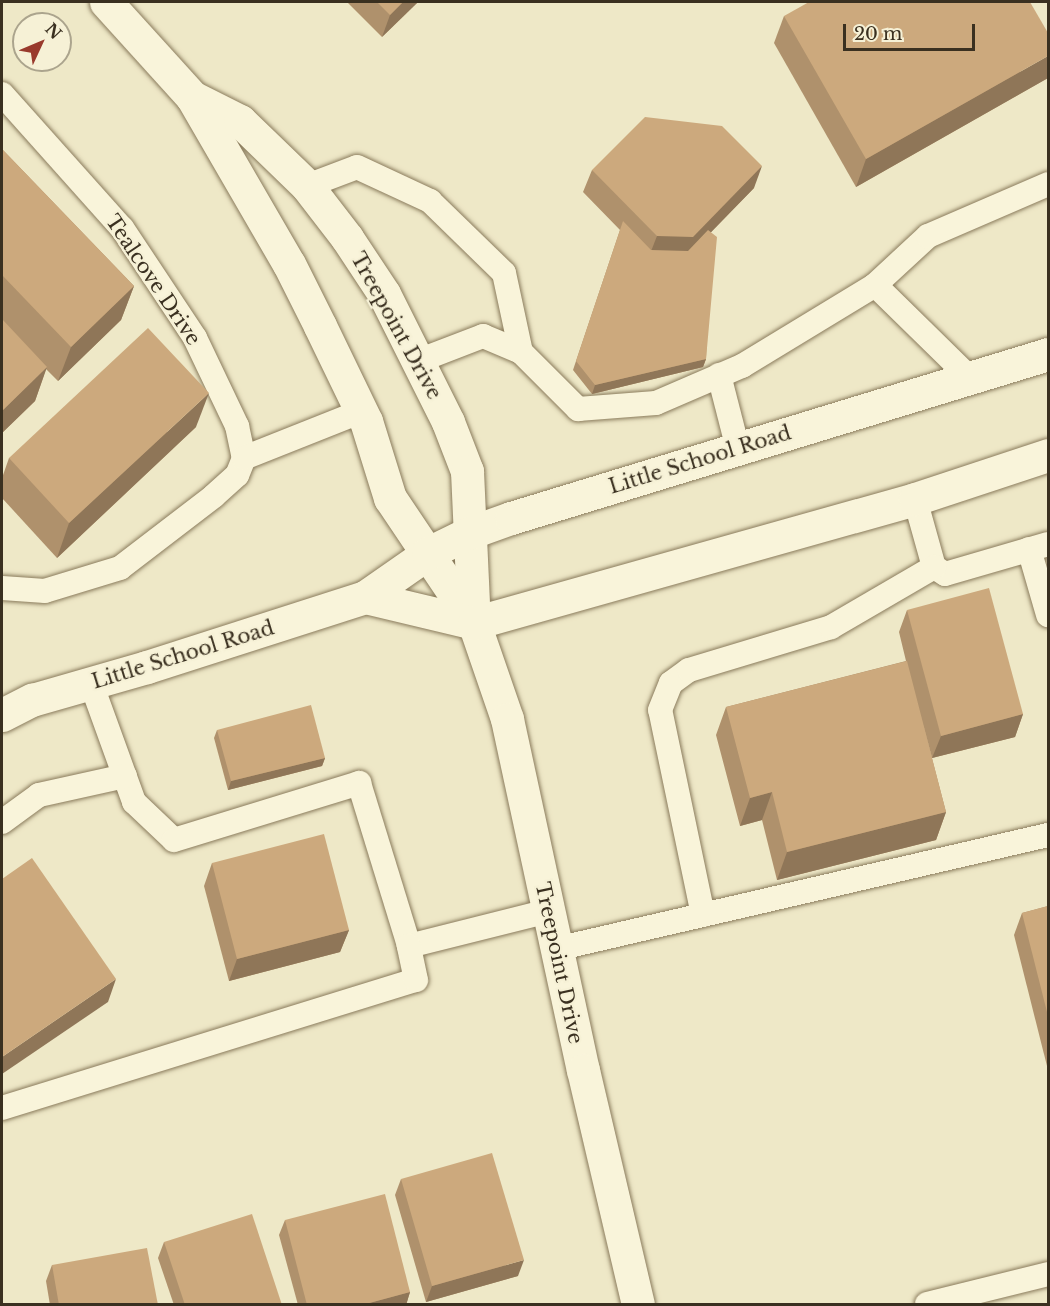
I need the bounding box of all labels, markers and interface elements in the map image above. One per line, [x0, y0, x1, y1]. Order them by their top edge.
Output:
north arrow [12, 12, 72, 72]
scale bar [846, 12, 978, 50]
text: N [41, 19, 66, 43]
text: 20 m [854, 23, 902, 45]
street label: Tealcove Drive [100, 210, 206, 350]
street label: Treepoint Drive [346, 248, 446, 404]
street label: Little School Road [606, 421, 794, 499]
street label: Little School Road [89, 616, 277, 694]
street label: Treepoint Drive [530, 880, 588, 1046]

